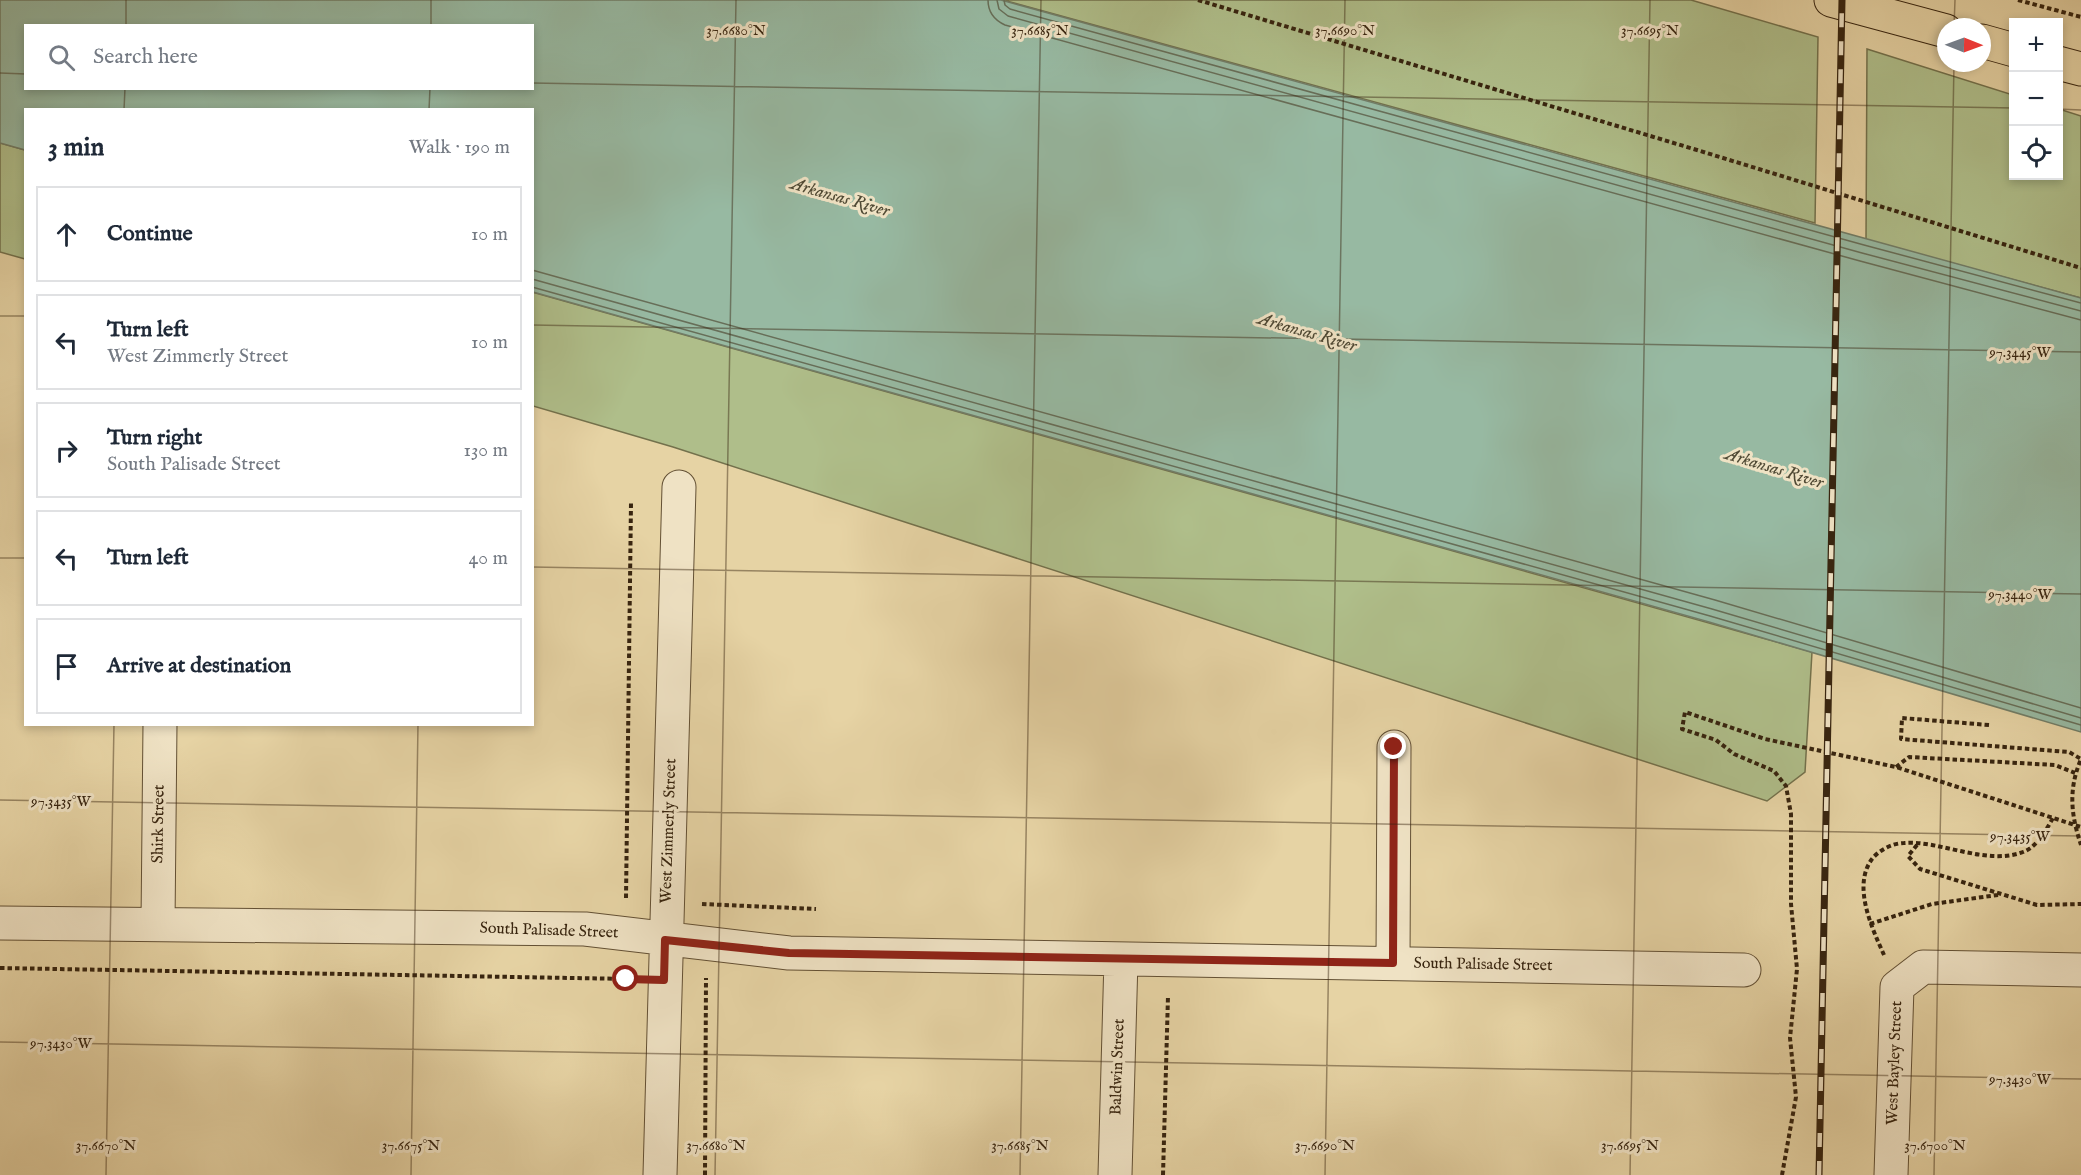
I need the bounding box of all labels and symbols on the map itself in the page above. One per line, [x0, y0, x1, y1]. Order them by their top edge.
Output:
north arrow [1937, 18, 1991, 72]
text: 37.6680°N [706, 21, 766, 40]
text: 37.6685°N [1011, 21, 1069, 40]
text: 37.6690°N [1315, 21, 1375, 40]
text: 37.6695°N [1621, 21, 1679, 40]
water label: Arkansas River [786, 172, 893, 223]
water label: Arkansas River [1253, 307, 1360, 358]
text: 97.3445°W [1988, 343, 2051, 362]
water label: Arkansas River [1720, 443, 1827, 495]
text: 97.3440°W [1987, 585, 2052, 604]
route end [1380, 733, 1406, 759]
street label: West Zimmerly Street [656, 758, 682, 904]
street label: Shirk Street [148, 784, 170, 863]
text: 97.3435°W [30, 792, 92, 811]
text: 97.3435°W [1989, 827, 2051, 846]
street label: South Palisade Street [479, 919, 619, 943]
street label: South Palisade Street [1413, 954, 1553, 976]
route start [612, 965, 638, 991]
street label: West Bayley Street [1883, 1000, 1907, 1125]
street label: Baldwin Street [1106, 1018, 1130, 1116]
text: 97.3430°W [29, 1034, 93, 1053]
text: 97.3430°W [1988, 1070, 2052, 1089]
text: 37.6670°N [76, 1136, 136, 1155]
text: 37.6675°N [382, 1136, 440, 1155]
text: 37.6680°N [686, 1136, 746, 1155]
text: 37.6685°N [991, 1136, 1049, 1155]
text: 37.6690°N [1295, 1136, 1355, 1155]
text: 37.6695°N [1601, 1136, 1659, 1155]
text: 37.6700°N [1904, 1136, 1966, 1155]

